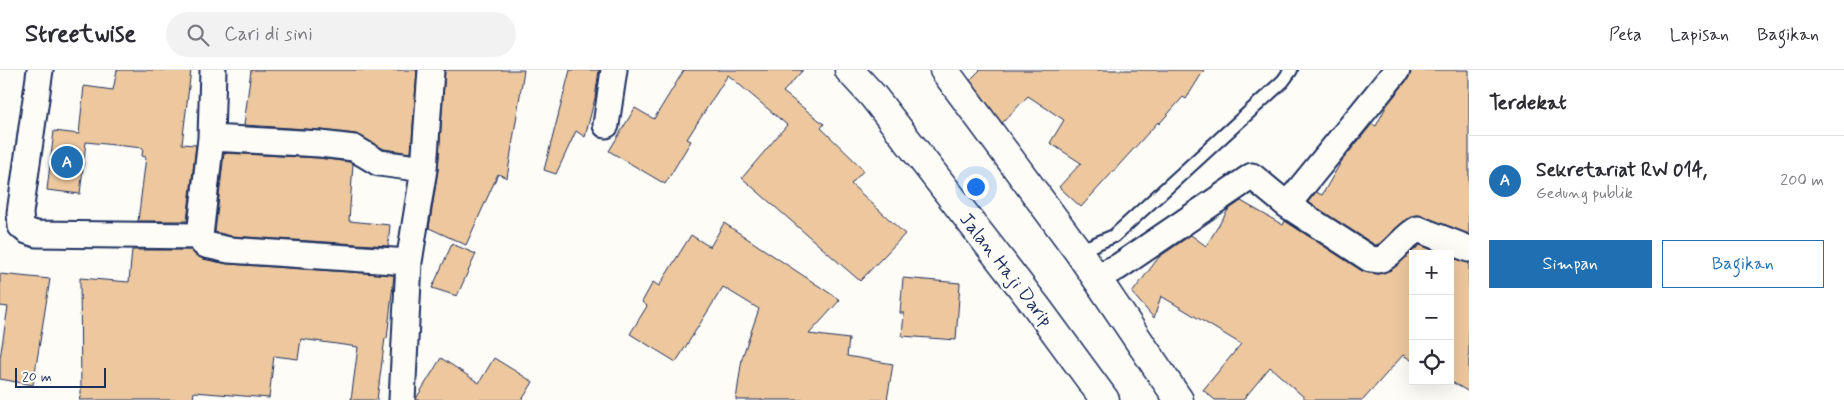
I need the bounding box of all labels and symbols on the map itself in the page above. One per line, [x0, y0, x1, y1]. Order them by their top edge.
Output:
pin: A [51, 143, 83, 181]
your location [963, 174, 989, 200]
street label: Jalan Haji Darip [953, 208, 1058, 333]
scale bar [15, 365, 106, 388]

